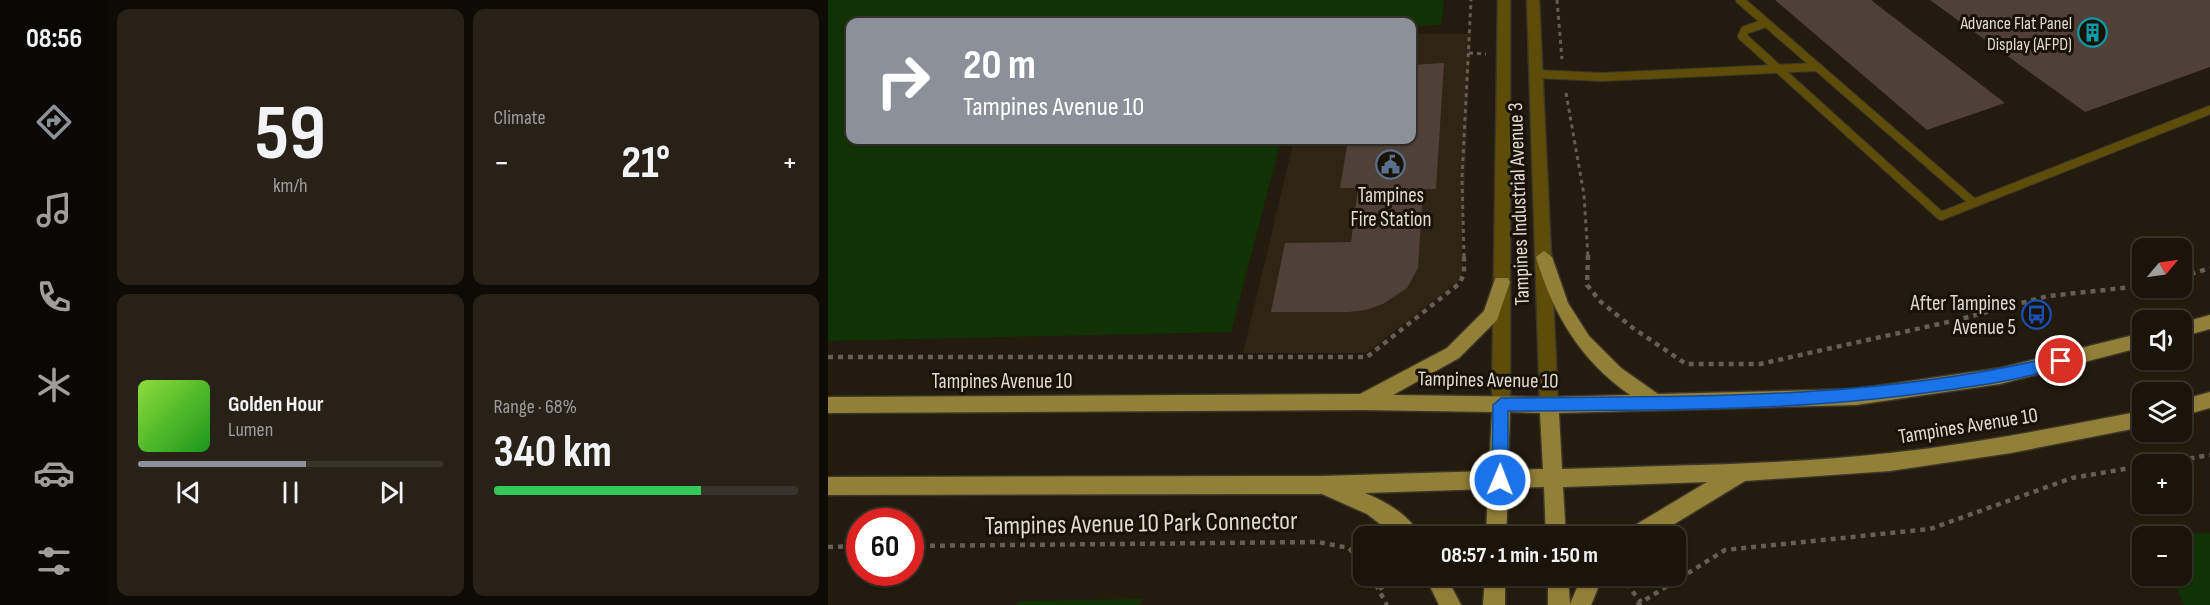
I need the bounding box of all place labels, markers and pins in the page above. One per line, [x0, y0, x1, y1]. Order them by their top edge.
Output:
place label: Advance Flat Panel Display (AFPD) [1959, 13, 2072, 55]
building icon: Advance Flat Panel Display (AFPD) [2077, 17, 2109, 49]
public building icon: Tampines Fire Station [1375, 148, 1407, 180]
place label: Tampines Fire Station [1350, 183, 1432, 232]
place label: After Tampines Avenue 5 [1910, 291, 2016, 340]
bus stop icon: After Tampines Avenue 5 [2021, 299, 2053, 331]
pin [2035, 335, 2086, 386]

